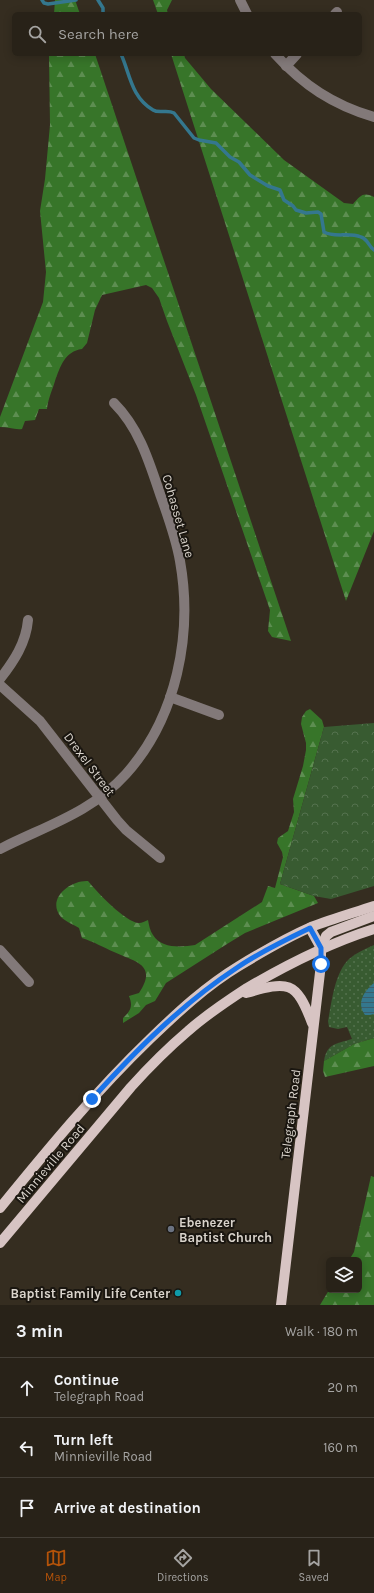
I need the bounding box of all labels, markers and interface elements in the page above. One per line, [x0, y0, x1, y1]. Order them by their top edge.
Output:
search box [12, 12, 362, 56]
icon: search [26, 23, 48, 45]
text: Search here [58, 25, 139, 43]
street label: Cohasset Lane [159, 473, 198, 560]
street label: Drexel Street [61, 730, 118, 799]
route start [312, 955, 330, 973]
street label: Telegraph Road [278, 1068, 303, 1160]
route end [83, 1090, 101, 1108]
street label: Minnieville Road [13, 1121, 88, 1206]
place label: Ebenezer Baptist Church [179, 1215, 272, 1245]
marker: Ebenezer Baptist Church [166, 1224, 176, 1234]
map controls [326, 1257, 362, 1293]
button: layers [326, 1257, 362, 1293]
place label: Baptist Family Life Center [11, 1286, 171, 1301]
marker: Baptist Family Life Center [173, 1288, 183, 1298]
text: 3 min [16, 1321, 63, 1341]
text: Walk · 180 m [285, 1324, 358, 1339]
text: Continue [54, 1371, 119, 1389]
icon: ahead [16, 1377, 38, 1399]
text: 20 m [328, 1380, 358, 1395]
text: Telegraph Road [54, 1389, 144, 1404]
text: Turn left [54, 1431, 113, 1449]
icon: left [16, 1437, 38, 1459]
text: 160 m [323, 1440, 358, 1455]
text: Minnieville Road [54, 1449, 153, 1464]
icon: arrive [16, 1497, 38, 1519]
text: Arrive at destination [54, 1499, 201, 1517]
tab: Map [45, 1547, 67, 1584]
tab: Directions [157, 1547, 209, 1584]
tab: Saved [299, 1547, 329, 1584]

